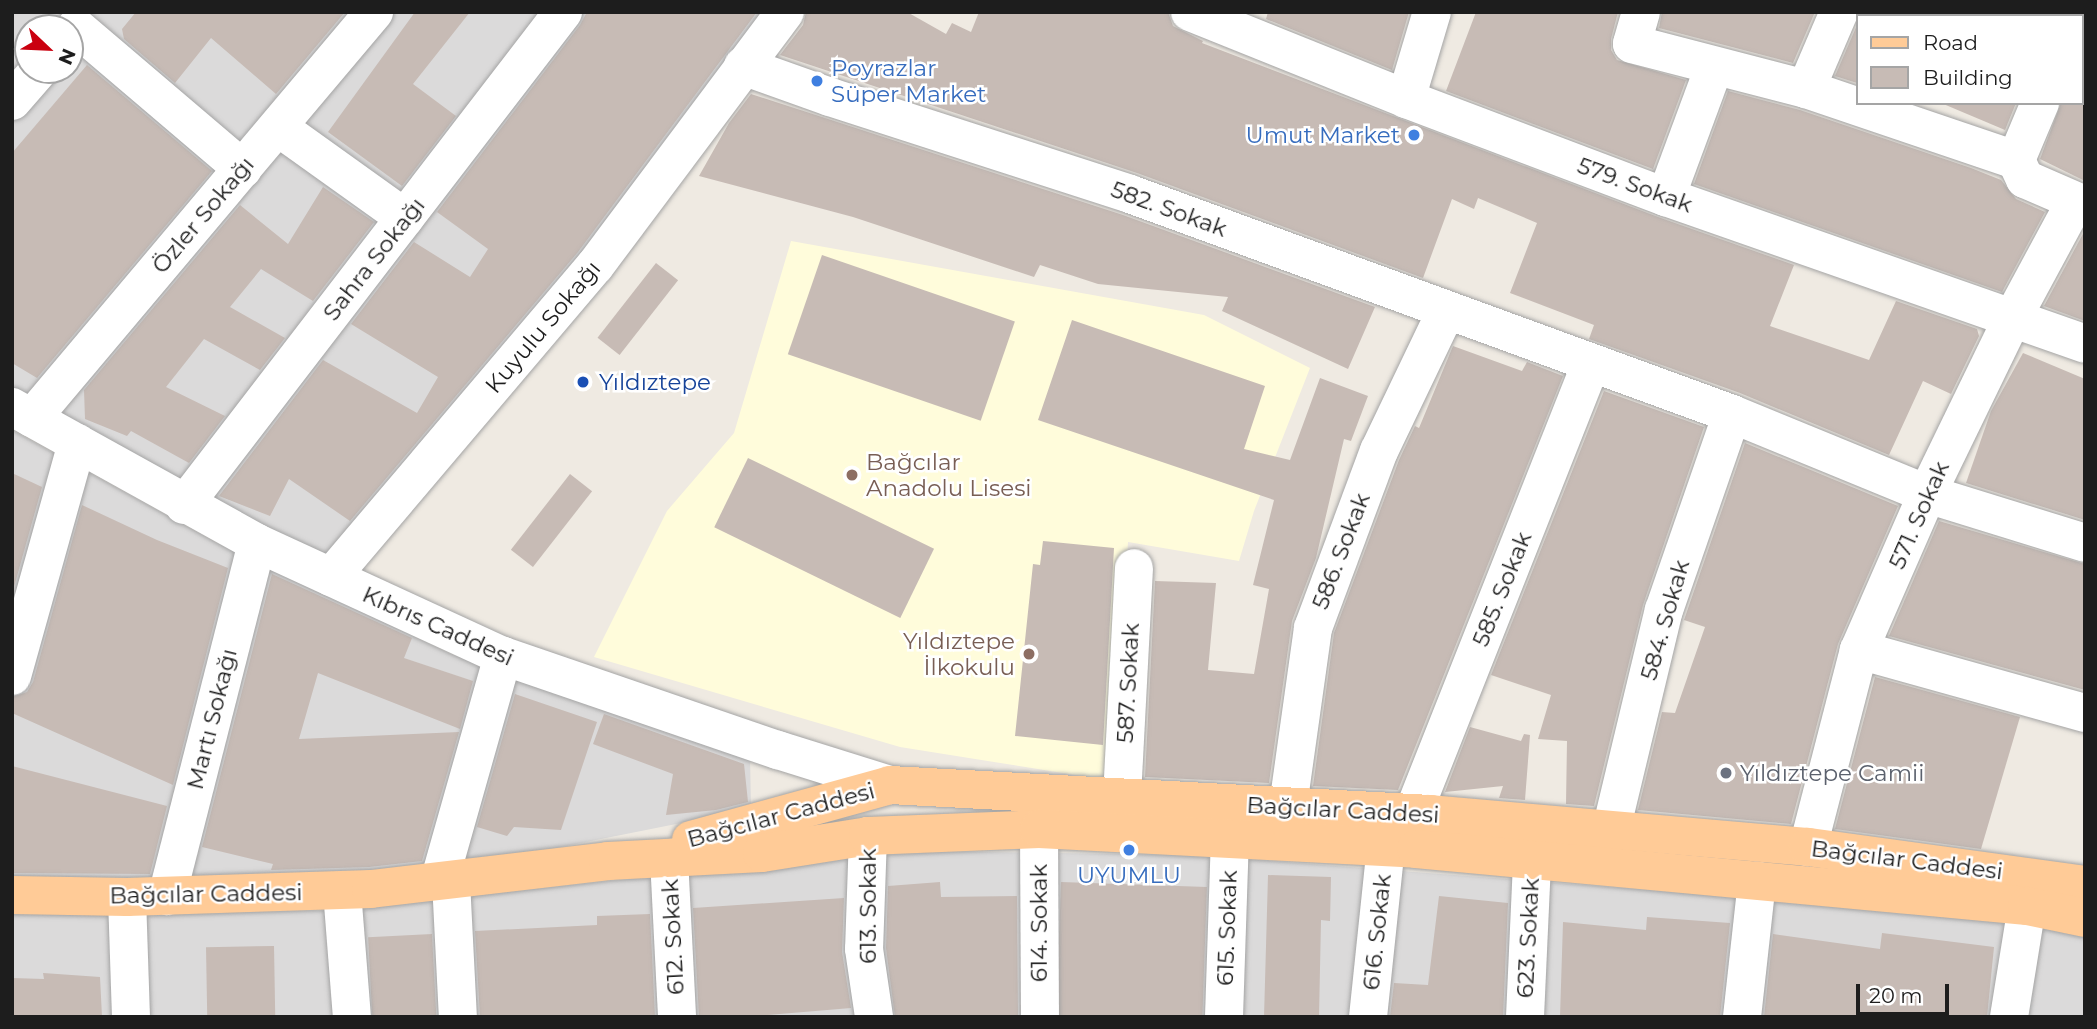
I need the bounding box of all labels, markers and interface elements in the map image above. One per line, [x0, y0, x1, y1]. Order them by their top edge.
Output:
north arrow [14, 14, 84, 84]
legend [1856, 14, 2083, 105]
text: Road [1923, 30, 1978, 55]
text: N [53, 45, 81, 68]
place label: Poyrazlar Süper Market [831, 54, 986, 108]
text: Building [1923, 65, 2013, 90]
marker: Poyrazlar Süper Market [809, 73, 825, 89]
place label: Umut Market [1245, 121, 1400, 149]
marker: Umut Market [1406, 127, 1422, 143]
street label: Özler Sokağı [146, 151, 260, 279]
street label: 579. Sokak [1574, 151, 1696, 219]
street label: 582. Sokak [1107, 175, 1231, 243]
street label: Sahra Sokağı [317, 192, 431, 326]
street label: Kuyulu Sokağı [480, 255, 606, 399]
place label: Yıldıztepe [599, 368, 711, 396]
marker: Yıldıztepe [573, 372, 593, 392]
place label: Bağcılar Anadolu Lisesi [866, 448, 1032, 502]
street label: 571. Sokak [1883, 457, 1955, 573]
marker: Bağcılar Anadolu Lisesi [844, 467, 860, 483]
street label: 586. Sokak [1306, 489, 1376, 613]
street label: 585. Sokak [1467, 528, 1537, 650]
street label: 584. Sokak [1635, 557, 1695, 683]
street label: Kıbrıs Caddesi [358, 580, 518, 672]
street label: 587. Sokak [1111, 622, 1145, 744]
place label: Yıldıztepe İlkokulu [903, 627, 1015, 681]
street label: Martı Sokağı [181, 646, 243, 792]
marker: Yıldıztepe İlkokulu [1021, 646, 1037, 662]
place label: Yıldıztepe Camii [1740, 759, 1924, 787]
marker: Yıldıztepe Camii [1718, 765, 1734, 781]
street label: Bağcılar Caddesi [684, 777, 878, 853]
street label: Bağcılar Caddesi [1246, 791, 1440, 829]
street label: Bağcılar Caddesi [1810, 835, 2004, 885]
marker: UYUMLU [1121, 842, 1137, 858]
street label: 613. Sokak [854, 848, 882, 964]
place label: UYUMLU [1077, 861, 1181, 889]
street label: 614. Sokak [1025, 864, 1053, 982]
street label: 615. Sokak [1211, 870, 1243, 986]
street label: 616. Sokak [1357, 872, 1397, 992]
street label: 623. Sokak [1511, 877, 1545, 999]
street label: 612. Sokak [656, 878, 690, 996]
street label: Bağcılar Caddesi [109, 879, 303, 909]
scale bar [1859, 970, 1952, 1014]
text: 20 m [1869, 983, 1923, 1008]

